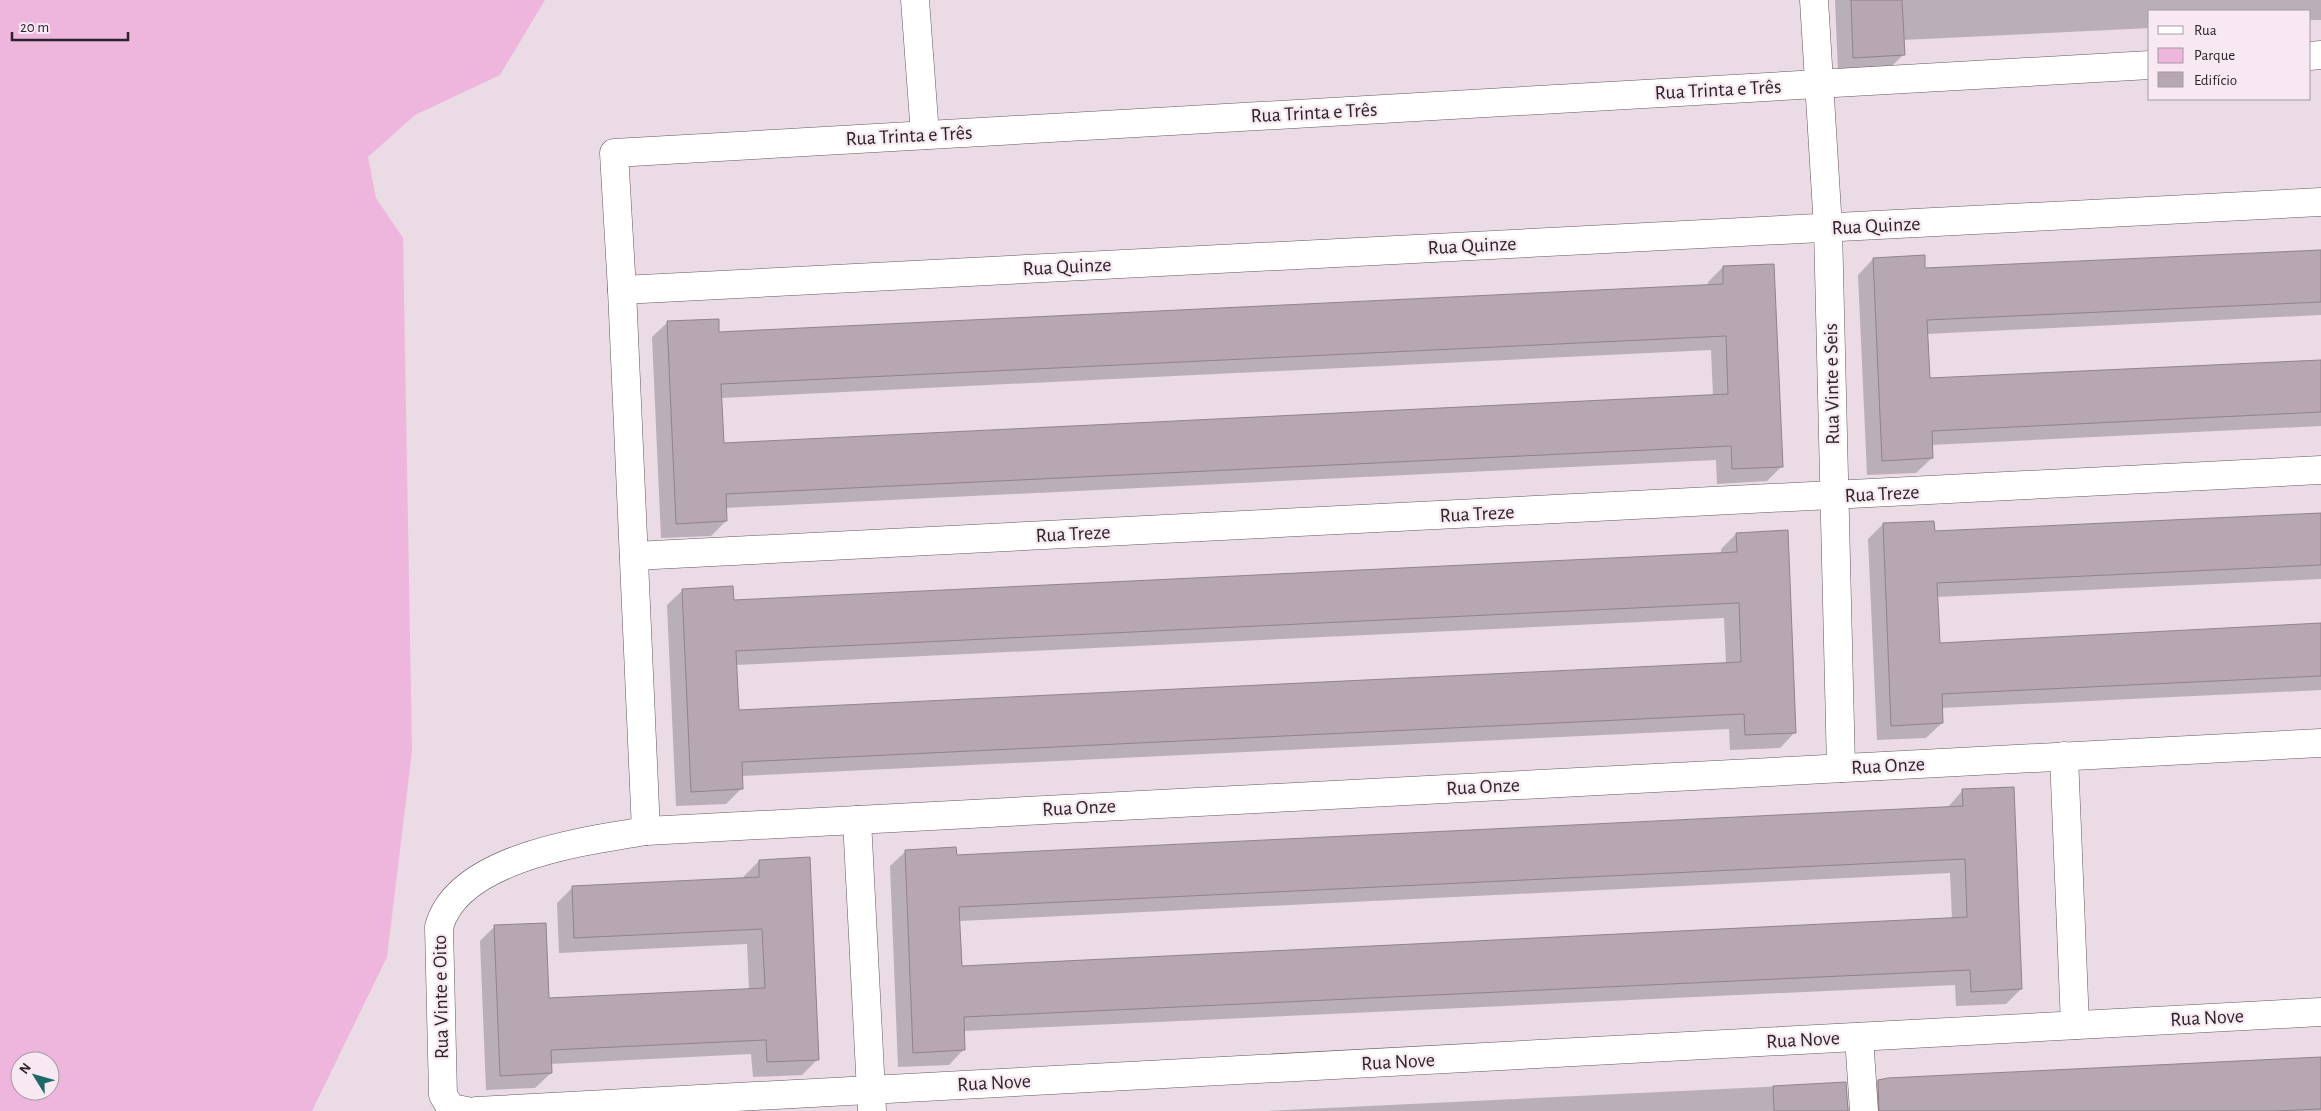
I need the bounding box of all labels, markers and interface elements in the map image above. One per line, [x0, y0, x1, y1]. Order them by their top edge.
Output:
scale bar [12, 10, 129, 42]
legend [2148, 10, 2311, 100]
text: 20 m [20, 20, 49, 35]
text: Rua [2194, 23, 2217, 38]
text: Parque [2194, 48, 2235, 63]
text: Edifício [2194, 73, 2237, 88]
street label: Rua Trinta e Três [1654, 77, 1782, 103]
street label: Rua Trinta e Três [1250, 100, 1378, 126]
street label: Rua Trinta e Três [845, 123, 973, 149]
street label: Rua Quinze [1831, 214, 1921, 238]
street label: Rua Quinze [1427, 234, 1517, 258]
street label: Rua Quinze [1022, 255, 1112, 279]
street label: Rua Vinte e Seis [1821, 323, 1843, 445]
street label: Rua Treze [1844, 482, 1920, 506]
street label: Rua Treze [1439, 502, 1515, 526]
street label: Rua Treze [1035, 522, 1111, 546]
street label: Rua Onze [1851, 754, 1925, 778]
street label: Rua Onze [1446, 775, 1520, 799]
street label: Rua Onze [1042, 796, 1116, 820]
street label: Rua Vinte e Oito [430, 935, 452, 1059]
street label: Rua Nove [2170, 1006, 2244, 1030]
street label: Rua Nove [1766, 1028, 1840, 1052]
street label: Rua Nove [1361, 1050, 1435, 1074]
north arrow [10, 1051, 60, 1101]
text: N [17, 1061, 34, 1077]
street label: Rua Nove [957, 1071, 1031, 1095]

